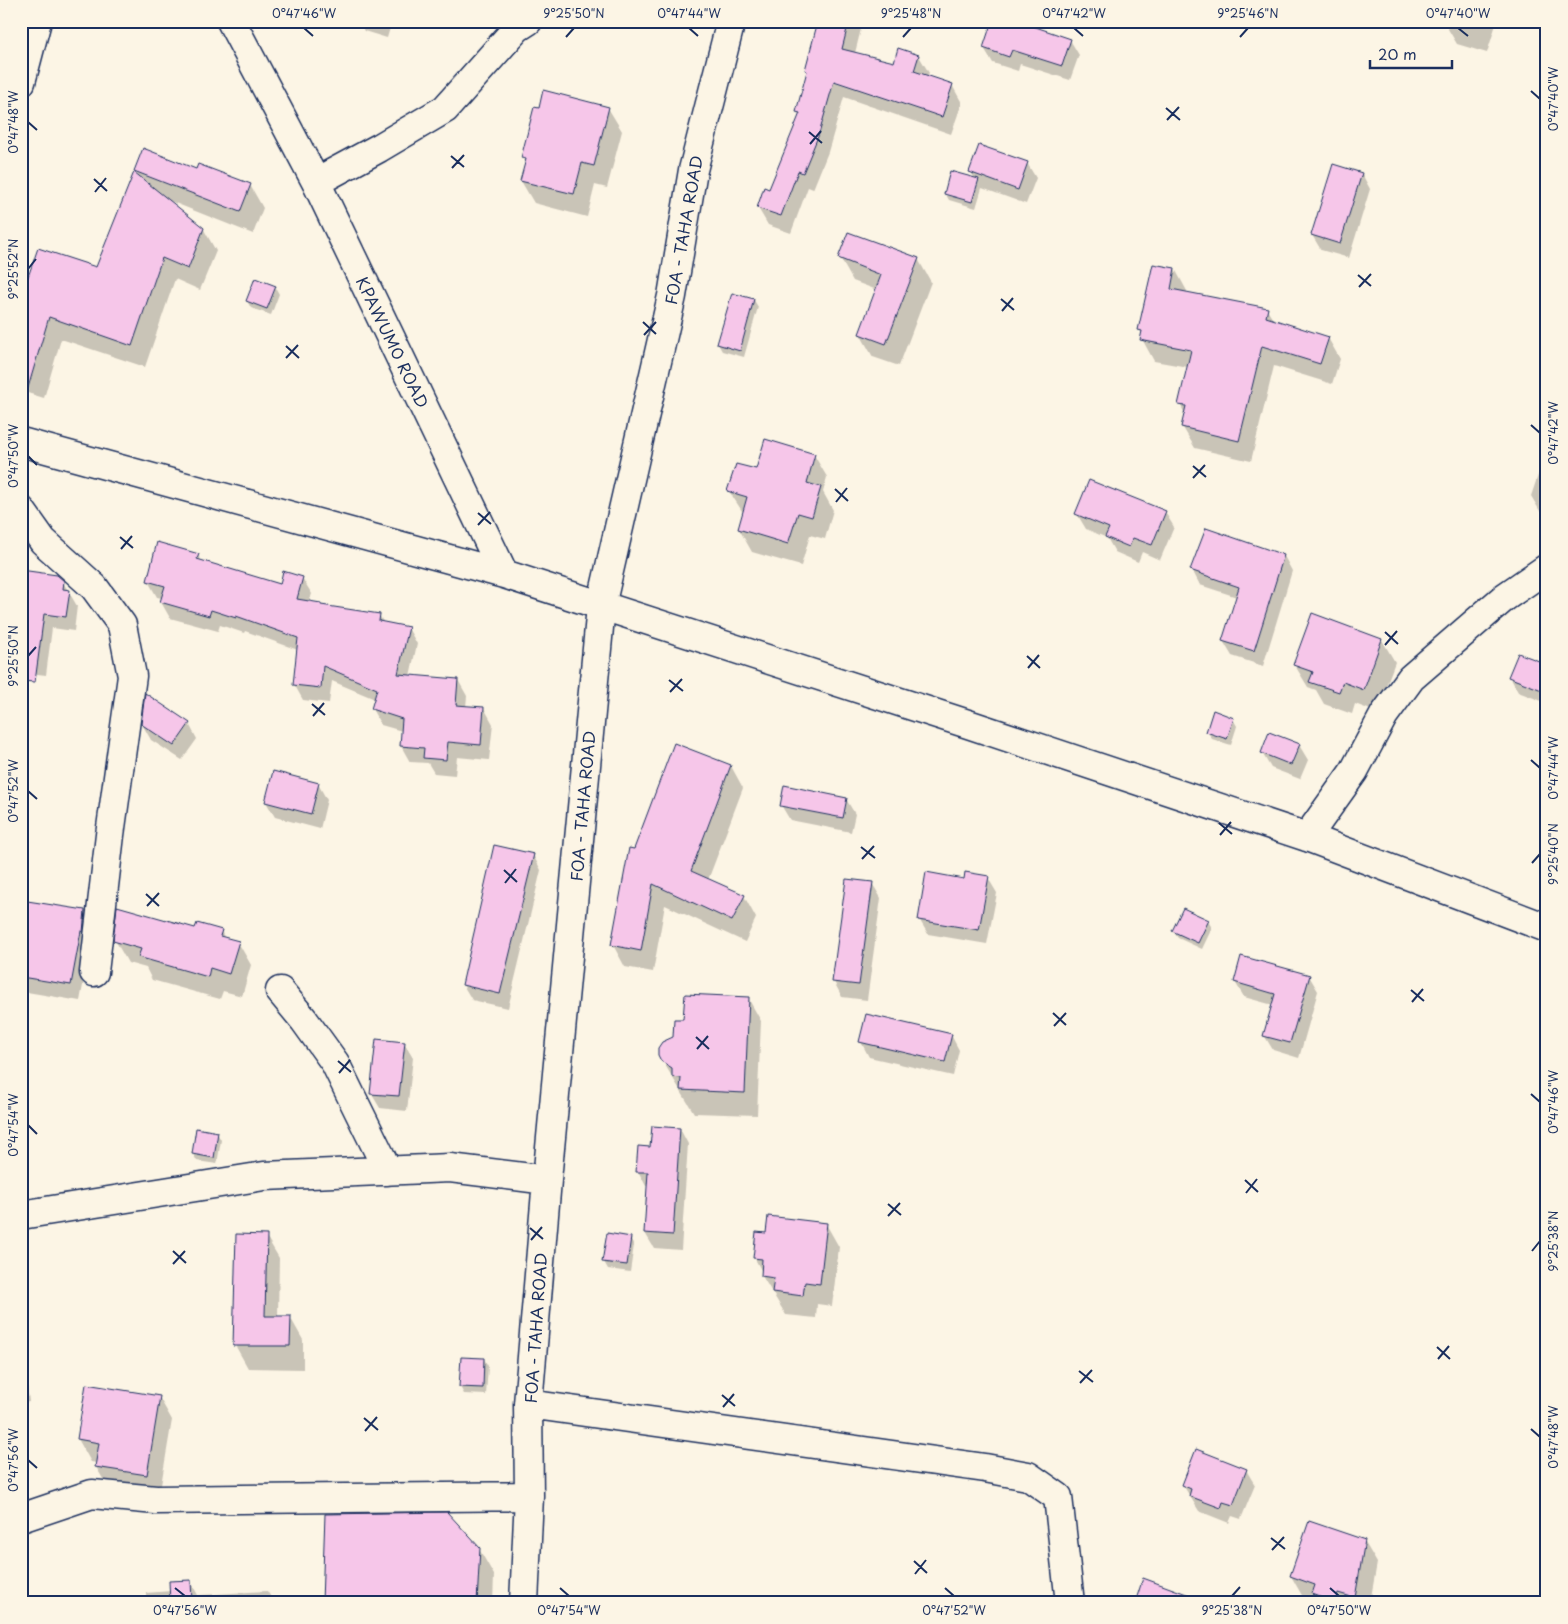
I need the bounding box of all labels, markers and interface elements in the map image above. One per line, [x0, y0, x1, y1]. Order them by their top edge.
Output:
text: 0°47'46"W [272, 4, 337, 22]
text: 9°25'50"N [543, 4, 605, 22]
text: 0°47'44"W [657, 4, 721, 22]
text: 9°25'48"N [881, 4, 941, 22]
text: 0°47'42"W [1042, 4, 1106, 22]
text: 9°25'46"N [1217, 4, 1279, 22]
text: 0°47'40"W [1426, 4, 1491, 22]
scale bar [1370, 38, 1453, 70]
text: 20 m [1378, 42, 1417, 65]
text: 0°47'40"W [1544, 66, 1562, 131]
text: 0°47'48"W [4, 90, 22, 154]
street label: FOA - TAHA ROAD [658, 154, 708, 306]
text: 9°25'52"N [4, 239, 22, 299]
street label: KPAWUMO ROAD [351, 272, 435, 412]
text: 0°47'42"W [1544, 401, 1562, 465]
text: 0°47'50"W [4, 423, 22, 488]
text: 9°25'50"N [4, 625, 22, 687]
street label: FOA - TAHA ROAD [563, 730, 601, 882]
text: 0°47'44"W [1544, 736, 1562, 800]
text: 0°47'52"W [4, 759, 22, 823]
text: 9°25'40"N [1544, 823, 1562, 885]
text: 0°47'46"W [1544, 1069, 1562, 1134]
text: 0°47'54"W [4, 1093, 22, 1157]
text: 9°25'38"N [1544, 1211, 1562, 1272]
street label: FOA - TAHA ROAD [518, 1252, 552, 1404]
text: 0°47'48"W [1544, 1405, 1562, 1469]
text: 0°47'56"W [4, 1427, 22, 1492]
text: 0°47'56"W [153, 1601, 218, 1619]
text: 0°47'54"W [537, 1601, 601, 1619]
text: 0°47'52"W [922, 1601, 986, 1619]
text: 9°25'38"N [1202, 1601, 1263, 1619]
text: 0°47'50"W [1307, 1601, 1372, 1619]

